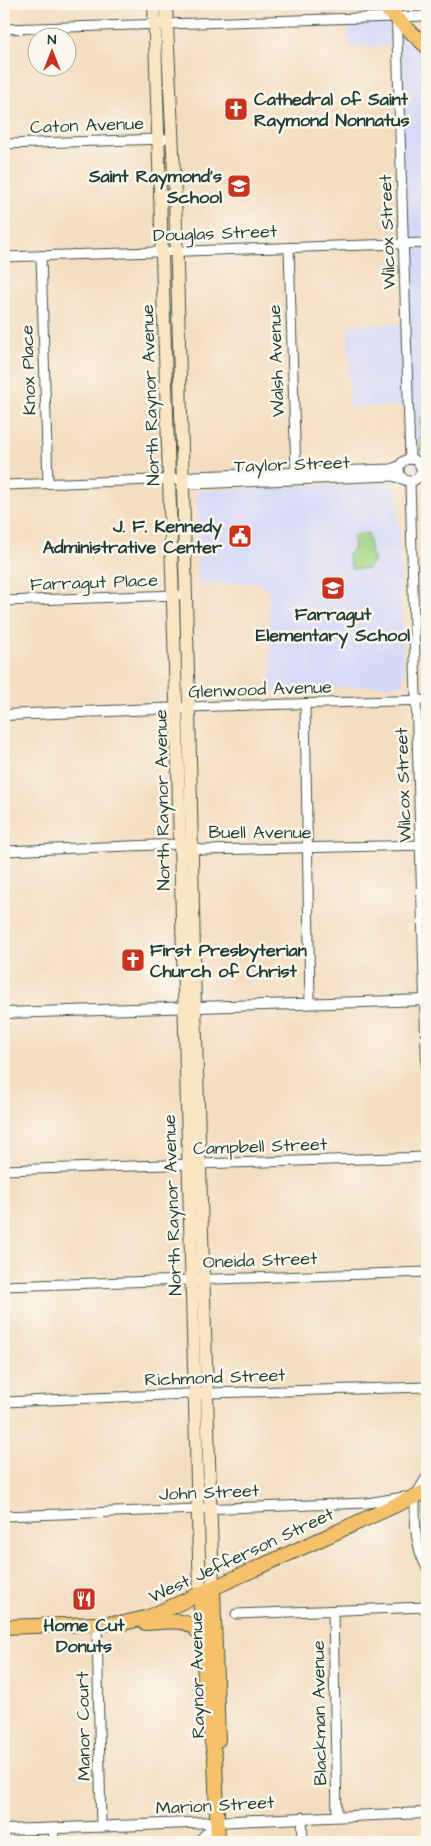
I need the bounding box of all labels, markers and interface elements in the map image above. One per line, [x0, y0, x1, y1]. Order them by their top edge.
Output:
north arrow [28, 28, 78, 78]
text: N [48, 30, 57, 50]
place label: Cathedral of Saint Raymond Nonnatus [254, 87, 409, 134]
church icon: Cathedral of Saint Raymond Nonnatus [223, 96, 249, 122]
street label: Caton Avenue [30, 111, 145, 140]
place label: Saint Raymond's School [88, 164, 222, 210]
school or university icon: Saint Raymond's School [226, 173, 252, 199]
street label: Wilcox Street [373, 173, 402, 290]
street label: Douglas Street [153, 219, 278, 249]
street label: North Raynor Avenue [135, 304, 167, 486]
street label: Walsh Avenue [262, 304, 291, 418]
street label: Knox Place [14, 324, 43, 416]
street label: Taylor Street [234, 450, 351, 480]
place label: J. F. Kennedy Administrative Center [43, 514, 222, 560]
public building icon: J. F. Kennedy Administrative Center [227, 523, 253, 549]
street label: Farragut Place [30, 568, 159, 598]
school or university icon: Farragut Elementary School [320, 575, 346, 601]
place label: Farragut Elementary School [256, 602, 410, 649]
street label: Glenwood Avenue [188, 674, 333, 705]
street label: North Raynor Avenue [148, 709, 178, 891]
street label: Wilcox Street [389, 726, 418, 843]
street label: Buell Avenue [208, 820, 312, 845]
place label: First Presbyterian Church of Christ [150, 938, 307, 984]
church icon: First Presbyterian Church of Christ [120, 947, 146, 973]
street label: North Raynor Avenue [157, 1114, 189, 1296]
street label: Campbell Street [193, 1132, 328, 1161]
street label: Oneida Street [202, 1246, 318, 1275]
street label: Richmond Street [144, 1363, 287, 1392]
street label: John Street [158, 1478, 260, 1507]
street label: West Jefferson Street [145, 1501, 338, 1609]
restaurant icon: Home Cut Donuts [71, 1586, 97, 1612]
street label: Raynor Avenue [184, 1611, 212, 1739]
place label: Home Cut Donuts [43, 1613, 125, 1659]
street label: Blackman Avenue [306, 1640, 333, 1786]
street label: Manor Court [70, 1670, 97, 1781]
street label: Marion Street [155, 1790, 276, 1821]

